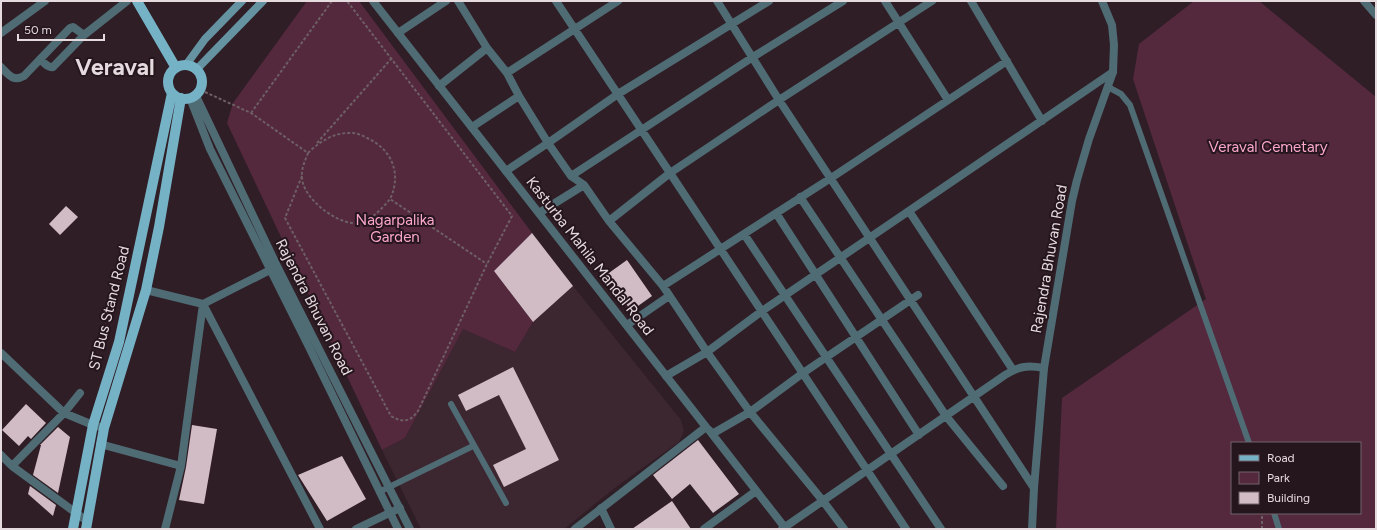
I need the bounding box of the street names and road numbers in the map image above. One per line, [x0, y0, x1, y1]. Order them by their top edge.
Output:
street label: Kasturba Mahila Mandal Road [522, 173, 658, 339]
street label: Rajendra Bhuvan Road [1027, 183, 1071, 335]
street label: Rajendra Bhuvan Road [272, 236, 356, 378]
street label: ST Bus Stand Road [85, 244, 133, 372]

